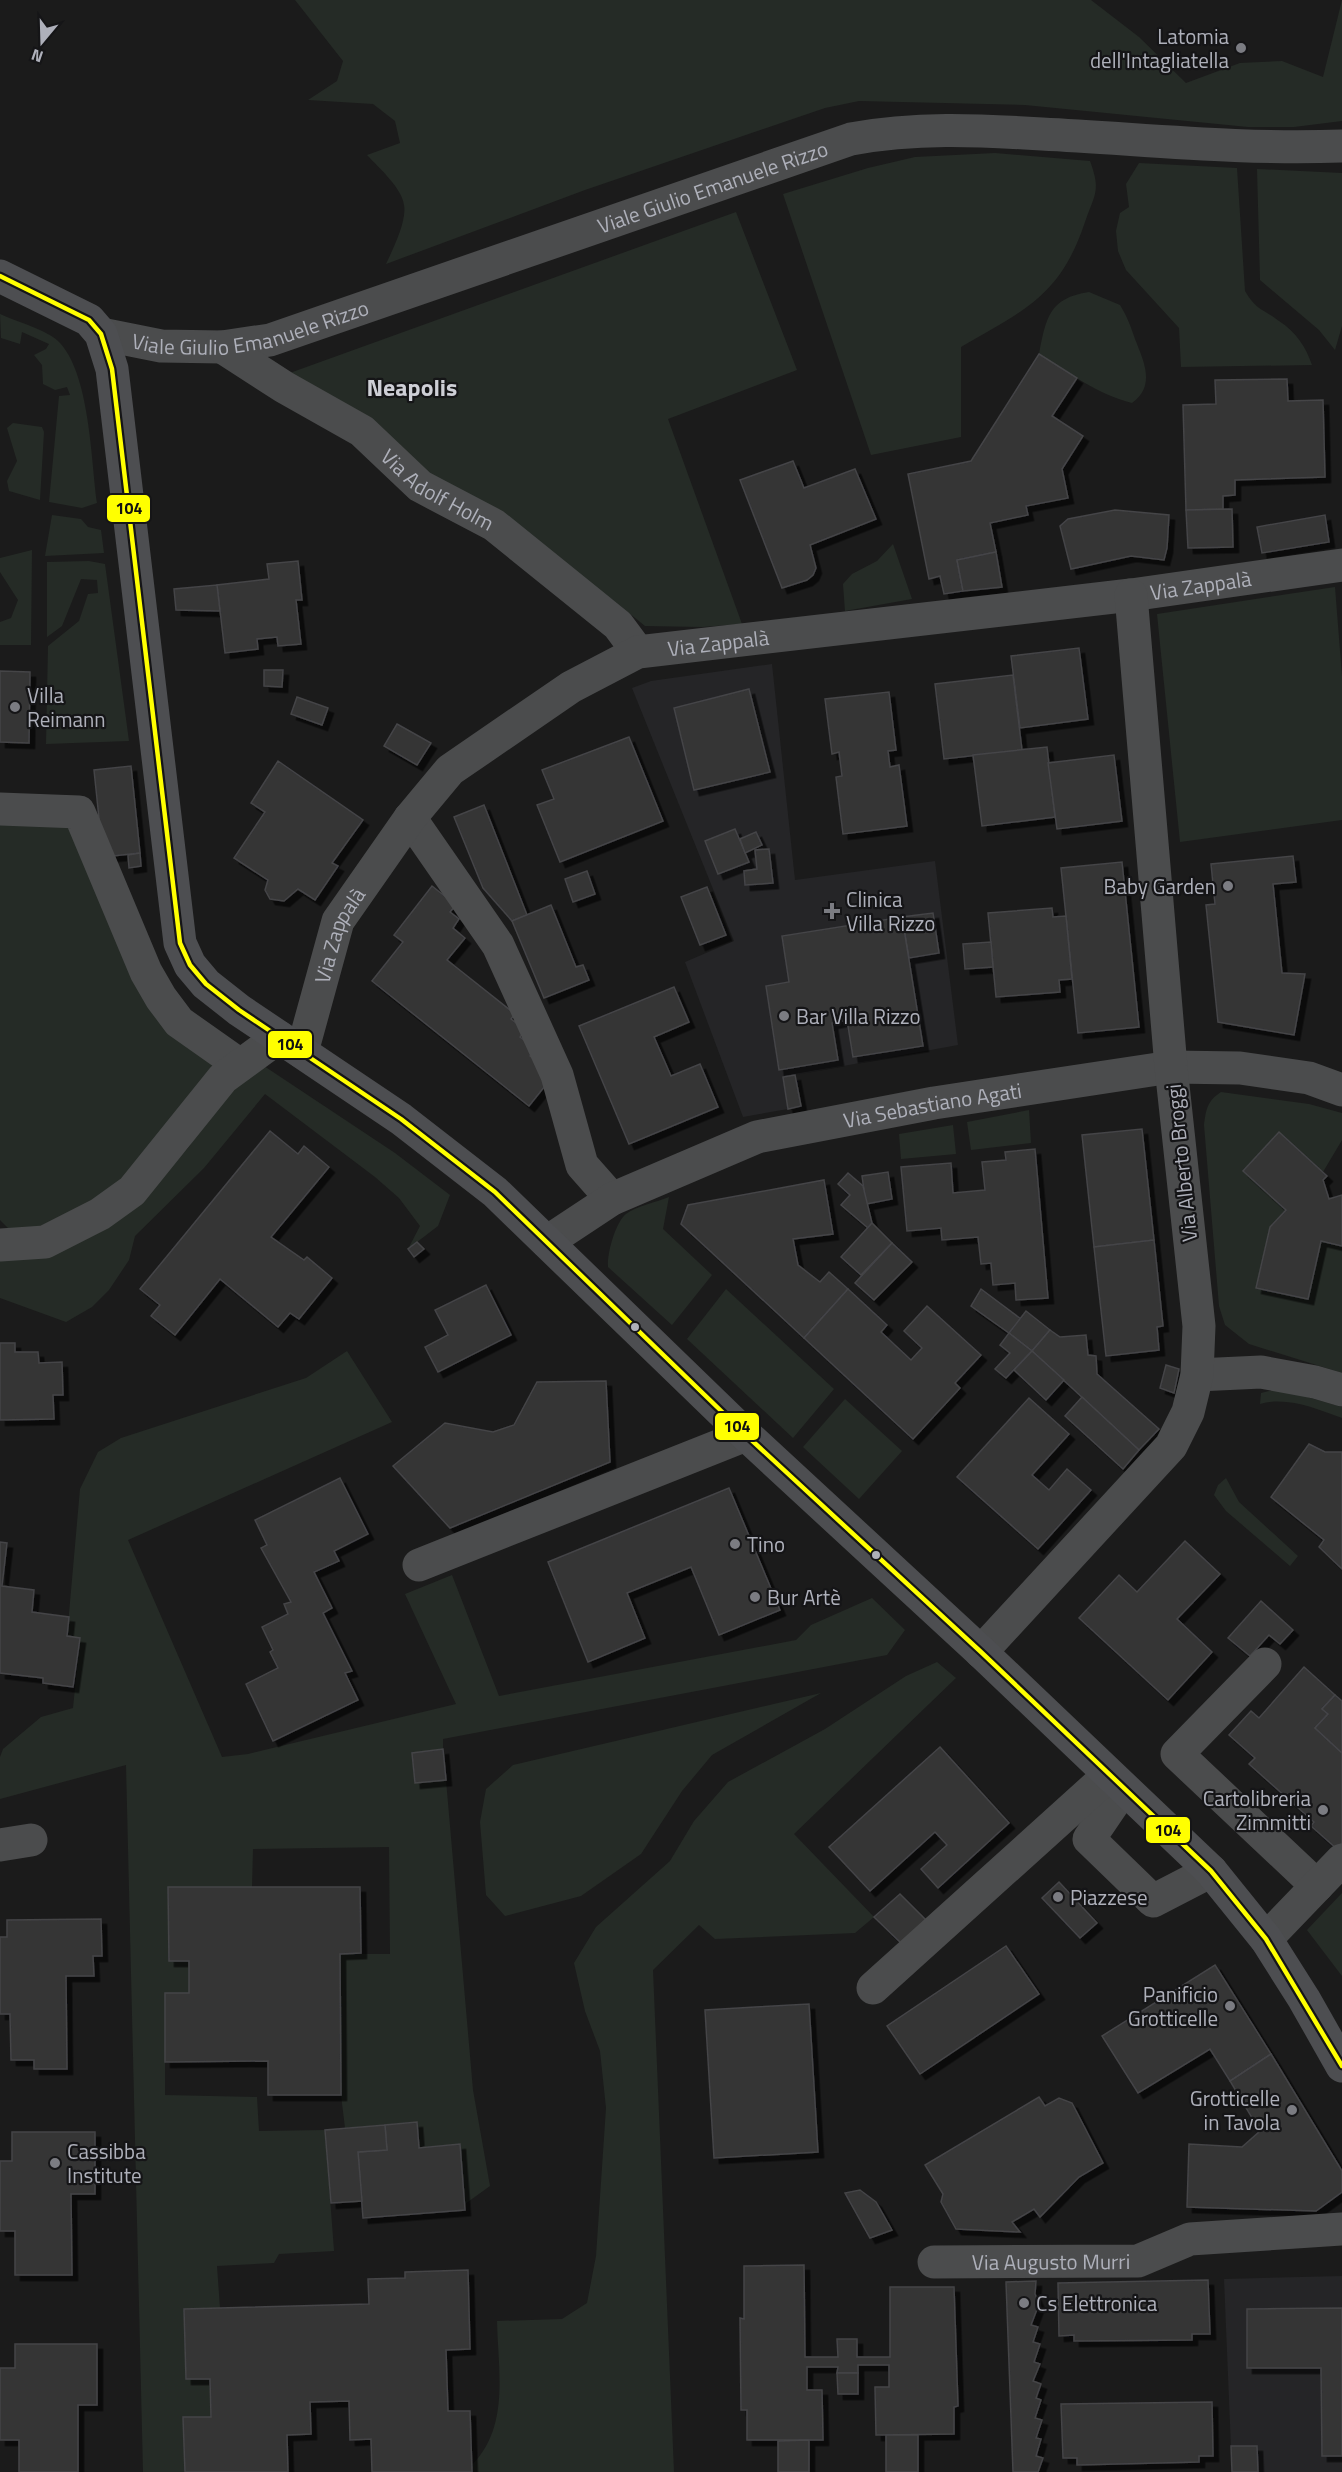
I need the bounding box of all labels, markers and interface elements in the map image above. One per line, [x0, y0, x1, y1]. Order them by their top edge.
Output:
north arrow [12, 12, 72, 72]
place label: Latomia dell'Intagliatella [1090, 20, 1229, 76]
marker: Latomia dell'Intagliatella [1234, 41, 1248, 55]
text: N [28, 43, 46, 69]
street label: Viale Giulio Emanuele Rizzo [593, 132, 832, 242]
street label: Viale Giulio Emanuele Rizzo [129, 291, 373, 363]
district label: Neapolis [367, 369, 457, 405]
street label: Via Adolf Holm [374, 441, 500, 538]
line badge: 104 [106, 494, 151, 523]
text: 104 [116, 496, 142, 520]
street label: Via Zappalà [1148, 562, 1254, 608]
street label: Via Zappalà [666, 621, 771, 664]
place label: Villa Reimann [27, 679, 106, 735]
marker: Villa Reimann [8, 700, 22, 714]
place label: Baby Garden [1103, 870, 1216, 902]
marker: Baby Garden [1221, 879, 1235, 893]
street label: Via Zappalà [306, 880, 373, 987]
place label: Clinica Villa Rizzo [846, 883, 935, 939]
marker: Clinica Villa Rizzo [823, 902, 841, 920]
place label: Bar Villa Rizzo [796, 1000, 921, 1032]
marker: Bar Villa Rizzo [777, 1009, 791, 1023]
line badge: 104 [267, 1030, 313, 1059]
text: 104 [277, 1032, 303, 1056]
street label: Via Sebastiano Agati [841, 1074, 1024, 1136]
street label: Via Alberto Broggi [1157, 1082, 1205, 1244]
unlabelled marker [629, 1321, 641, 1333]
line badge: 104 [714, 1412, 760, 1441]
text: 104 [724, 1414, 750, 1438]
place label: Tino [747, 1528, 785, 1560]
marker: Tino [728, 1537, 742, 1551]
unlabelled marker [870, 1549, 882, 1561]
place label: Bur Artè [767, 1581, 841, 1613]
marker: Bur Artè [748, 1590, 762, 1604]
place label: Cartolibreria Zimmitti [1203, 1782, 1311, 1838]
marker: Cartolibreria Zimmitti [1316, 1803, 1330, 1817]
line badge: 104 [1145, 1816, 1191, 1844]
text: 104 [1155, 1818, 1181, 1842]
place label: Piazzese [1070, 1881, 1148, 1913]
marker: Piazzese [1051, 1890, 1065, 1904]
place label: Panificio Grotticelle [1128, 1978, 1218, 2034]
marker: Panificio Grotticelle [1223, 1999, 1237, 2013]
place label: Grotticelle in Tavola [1190, 2082, 1280, 2138]
marker: Grotticelle in Tavola [1285, 2103, 1299, 2117]
place label: Cassibba Institute [67, 2135, 146, 2191]
marker: Cassibba Institute [48, 2156, 62, 2170]
street label: Via Augusto Murri [972, 2245, 1130, 2278]
place label: Cs Elettronica [1036, 2287, 1158, 2319]
marker: Cs Elettronica [1017, 2296, 1031, 2310]

